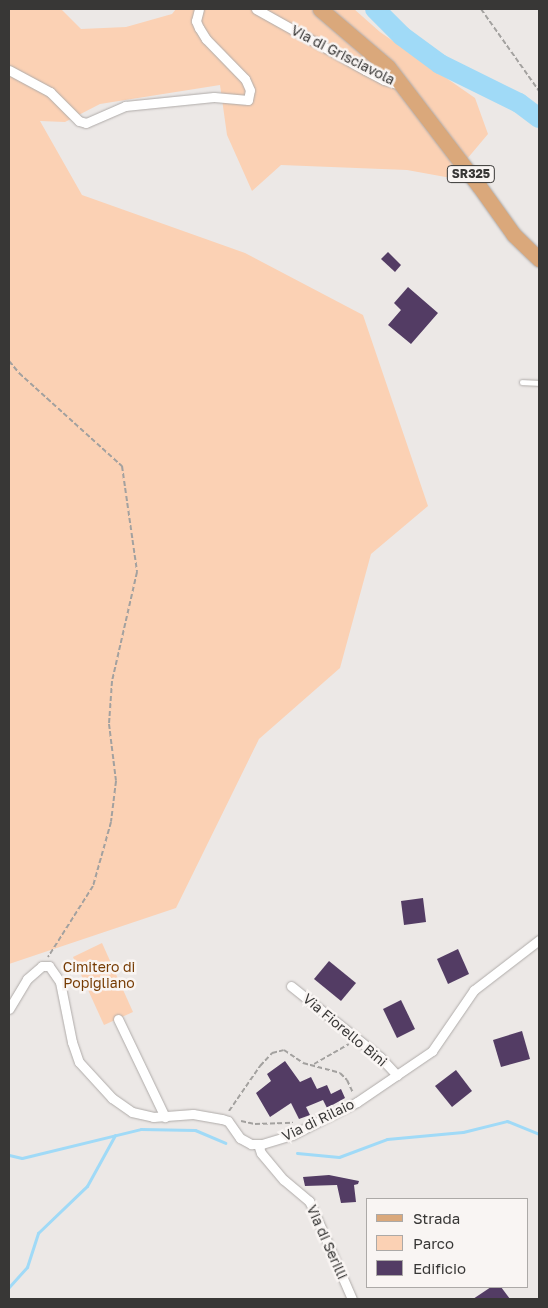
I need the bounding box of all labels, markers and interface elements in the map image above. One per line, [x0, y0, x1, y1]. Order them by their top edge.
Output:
street label: Via di Grisciavola [288, 22, 398, 88]
road number: SR325 [446, 164, 496, 183]
park label: Cimitero di Popigliano [63, 959, 135, 992]
street label: Via Fiorello Bini [300, 990, 390, 1070]
street label: Via di Rilaio [279, 1095, 357, 1145]
legend [366, 1198, 528, 1288]
street label: Via di Serilli [303, 1202, 351, 1282]
text: Strada [413, 1209, 460, 1227]
text: Parco [413, 1234, 454, 1252]
text: Edificio [413, 1259, 466, 1277]

